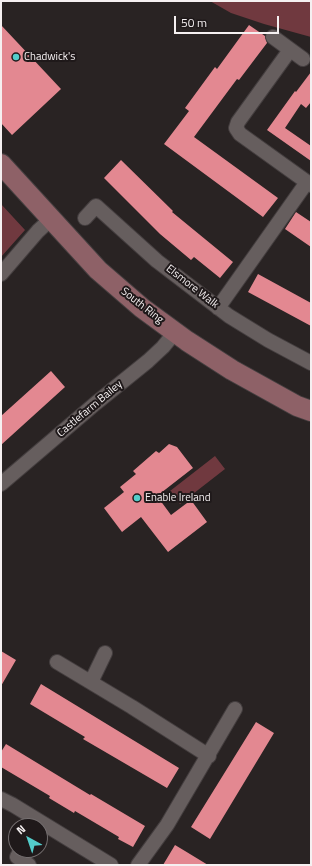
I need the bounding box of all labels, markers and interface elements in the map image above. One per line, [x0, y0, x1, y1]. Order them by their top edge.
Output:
scale bar [176, 8, 281, 34]
text: 50 m [181, 13, 207, 32]
place label: Chadwick's [24, 50, 75, 64]
marker: Chadwick's [11, 52, 21, 62]
street label: Elsmore Walk [163, 262, 221, 312]
street label: South Ring [118, 285, 166, 327]
street label: Castlefarm Bailey [55, 378, 125, 440]
place label: Enable Ireland [145, 491, 211, 505]
marker: Enable Ireland [132, 493, 142, 503]
north arrow [8, 818, 48, 858]
text: N [13, 821, 29, 838]

